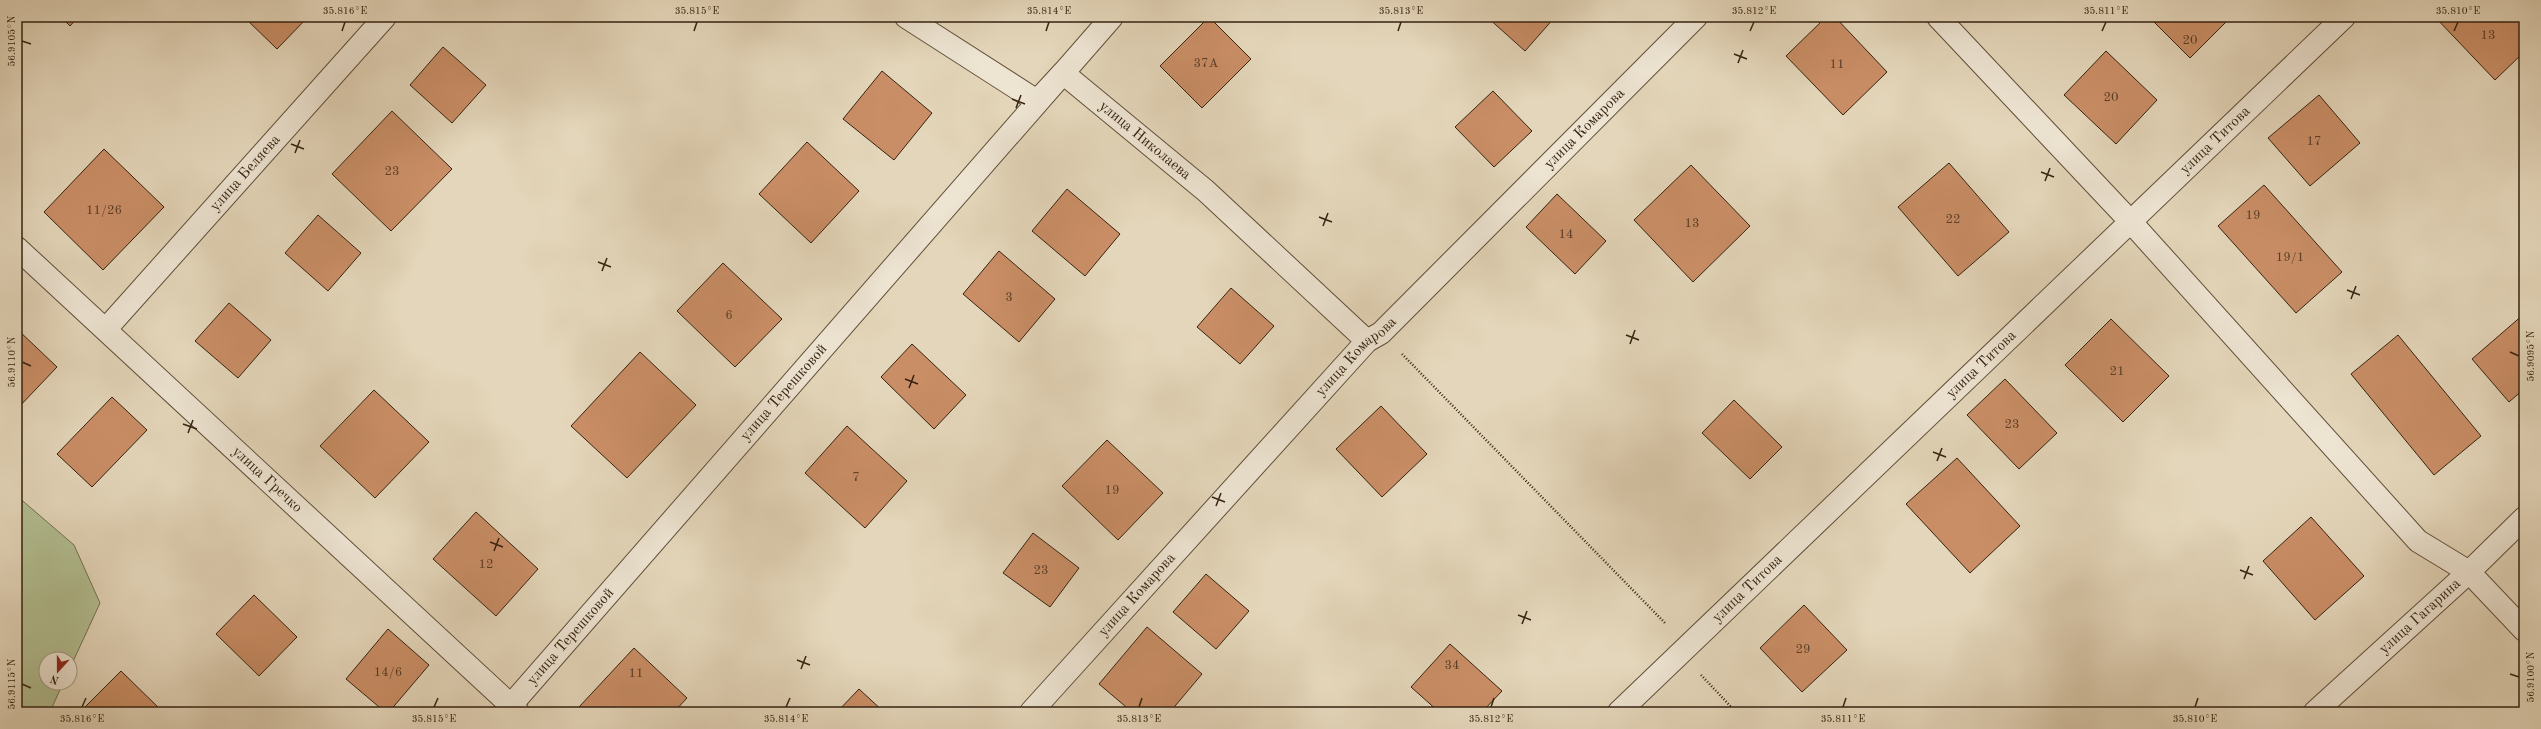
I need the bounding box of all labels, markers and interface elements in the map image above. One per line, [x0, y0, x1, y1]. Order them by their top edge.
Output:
text: 35.816°E [323, 6, 367, 16]
text: 35.815°E [675, 6, 719, 16]
text: 35.814°E [1027, 6, 1071, 16]
text: 35.813°E [1379, 6, 1423, 16]
text: 35.812°E [1732, 6, 1776, 16]
text: 35.811°E [2084, 6, 2128, 16]
text: 35.810°E [2436, 6, 2480, 16]
text: 56.9105°N [7, 15, 17, 67]
house number: 13 [2480, 29, 2496, 42]
house number: 20 [2182, 34, 2198, 47]
house number: 37А [1193, 57, 1219, 70]
house number: 11 [1829, 58, 1845, 71]
street label: улица Комарова [1542, 85, 1628, 172]
house number: 20 [2103, 91, 2119, 104]
street label: улица Николаева [1096, 99, 1194, 183]
street label: улица Титова [2177, 103, 2254, 177]
street label: улица Беляева [207, 132, 284, 214]
house number: 17 [2306, 135, 2322, 148]
house number: 23 [384, 165, 400, 178]
house number: 11/26 [86, 204, 122, 217]
house number: 19 [2245, 209, 2261, 222]
house number: 22 [1945, 213, 1961, 226]
house number: 13 [1684, 217, 1700, 230]
house number: 14 [1558, 228, 1574, 241]
house number: 19/1 [2276, 251, 2304, 264]
house number: 3 [1005, 291, 1013, 304]
house number: 6 [725, 309, 733, 322]
street label: улица Комарова [1313, 314, 1400, 399]
street label: улица Титова [1943, 327, 2020, 401]
text: 56.9095°N [2526, 330, 2536, 382]
text: 56.9110°N [7, 336, 17, 388]
street label: улица Терешковой [738, 341, 830, 444]
house number: 21 [2109, 365, 2125, 378]
house number: 23 [2004, 418, 2020, 431]
street label: улица Гречко [229, 444, 305, 516]
house number: 7 [852, 471, 860, 484]
house number: 19 [1104, 484, 1120, 497]
street label: улица Комарова [1096, 550, 1179, 640]
street label: улица Титова [1710, 552, 1786, 626]
house number: 12 [478, 558, 494, 571]
house number: 23 [1033, 564, 1049, 577]
street label: улица Гагарина [2377, 576, 2464, 657]
street label: улица Терешковой [525, 585, 617, 688]
house number: 29 [1795, 643, 1811, 656]
north arrow [38, 651, 78, 691]
text: 56.9100°N [2526, 651, 2536, 703]
text: 56.9115°N [7, 658, 17, 710]
house number: 34 [1444, 659, 1460, 672]
house number: 14/6 [374, 666, 402, 679]
house number: 11 [628, 667, 644, 680]
text: N [49, 672, 61, 686]
text: 35.816°E [60, 714, 104, 724]
text: 35.815°E [412, 714, 456, 724]
text: 35.814°E [764, 714, 808, 724]
text: 35.813°E [1117, 714, 1161, 724]
text: 35.812°E [1469, 714, 1513, 724]
text: 35.811°E [1821, 714, 1865, 724]
text: 35.810°E [2173, 714, 2217, 724]

